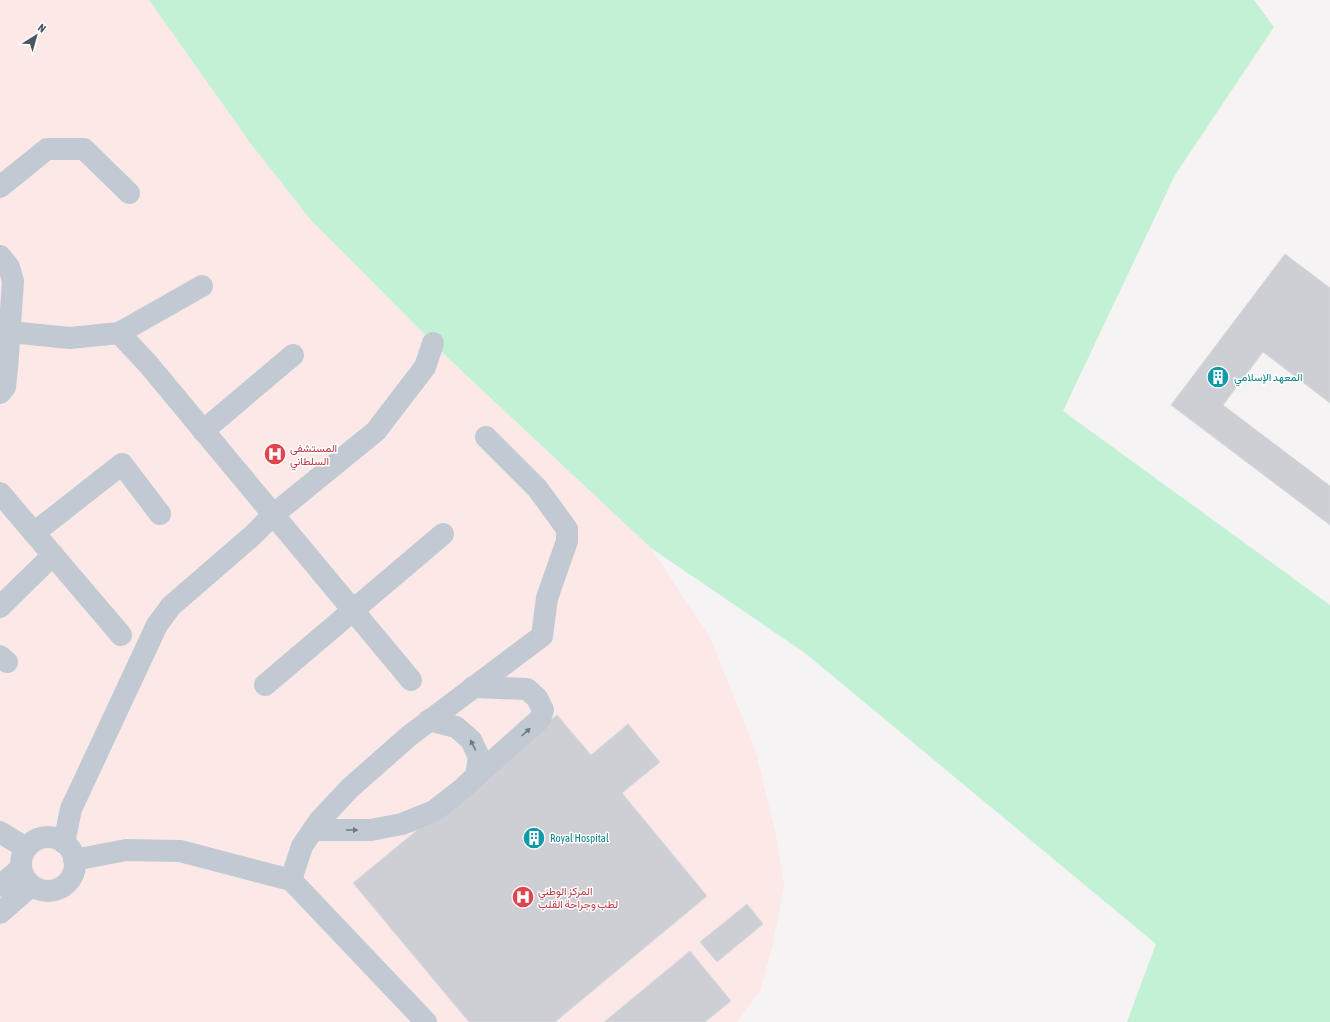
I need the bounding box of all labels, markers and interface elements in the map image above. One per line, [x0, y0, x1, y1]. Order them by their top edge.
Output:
north arrow [16, 16, 56, 56]
text: N [36, 21, 48, 35]
building icon: المعهد الإسلامي [1205, 364, 1231, 390]
place label: المعهد الإسلامي [1234, 371, 1302, 387]
hospital icon: المستشفى السلطاني [262, 441, 288, 467]
place label: المستشفى السلطاني [290, 442, 337, 471]
one-way arrow [521, 727, 531, 737]
one-way arrow [470, 739, 476, 751]
building icon: Royal Hospital [521, 825, 547, 851]
one-way arrow [346, 827, 359, 833]
place label: Royal Hospital [550, 832, 609, 844]
hospital icon: المركز الوطني لطب وجراحة القلب [510, 884, 536, 910]
place label: المركز الوطني لطب وجراحة القلب [538, 885, 618, 911]

